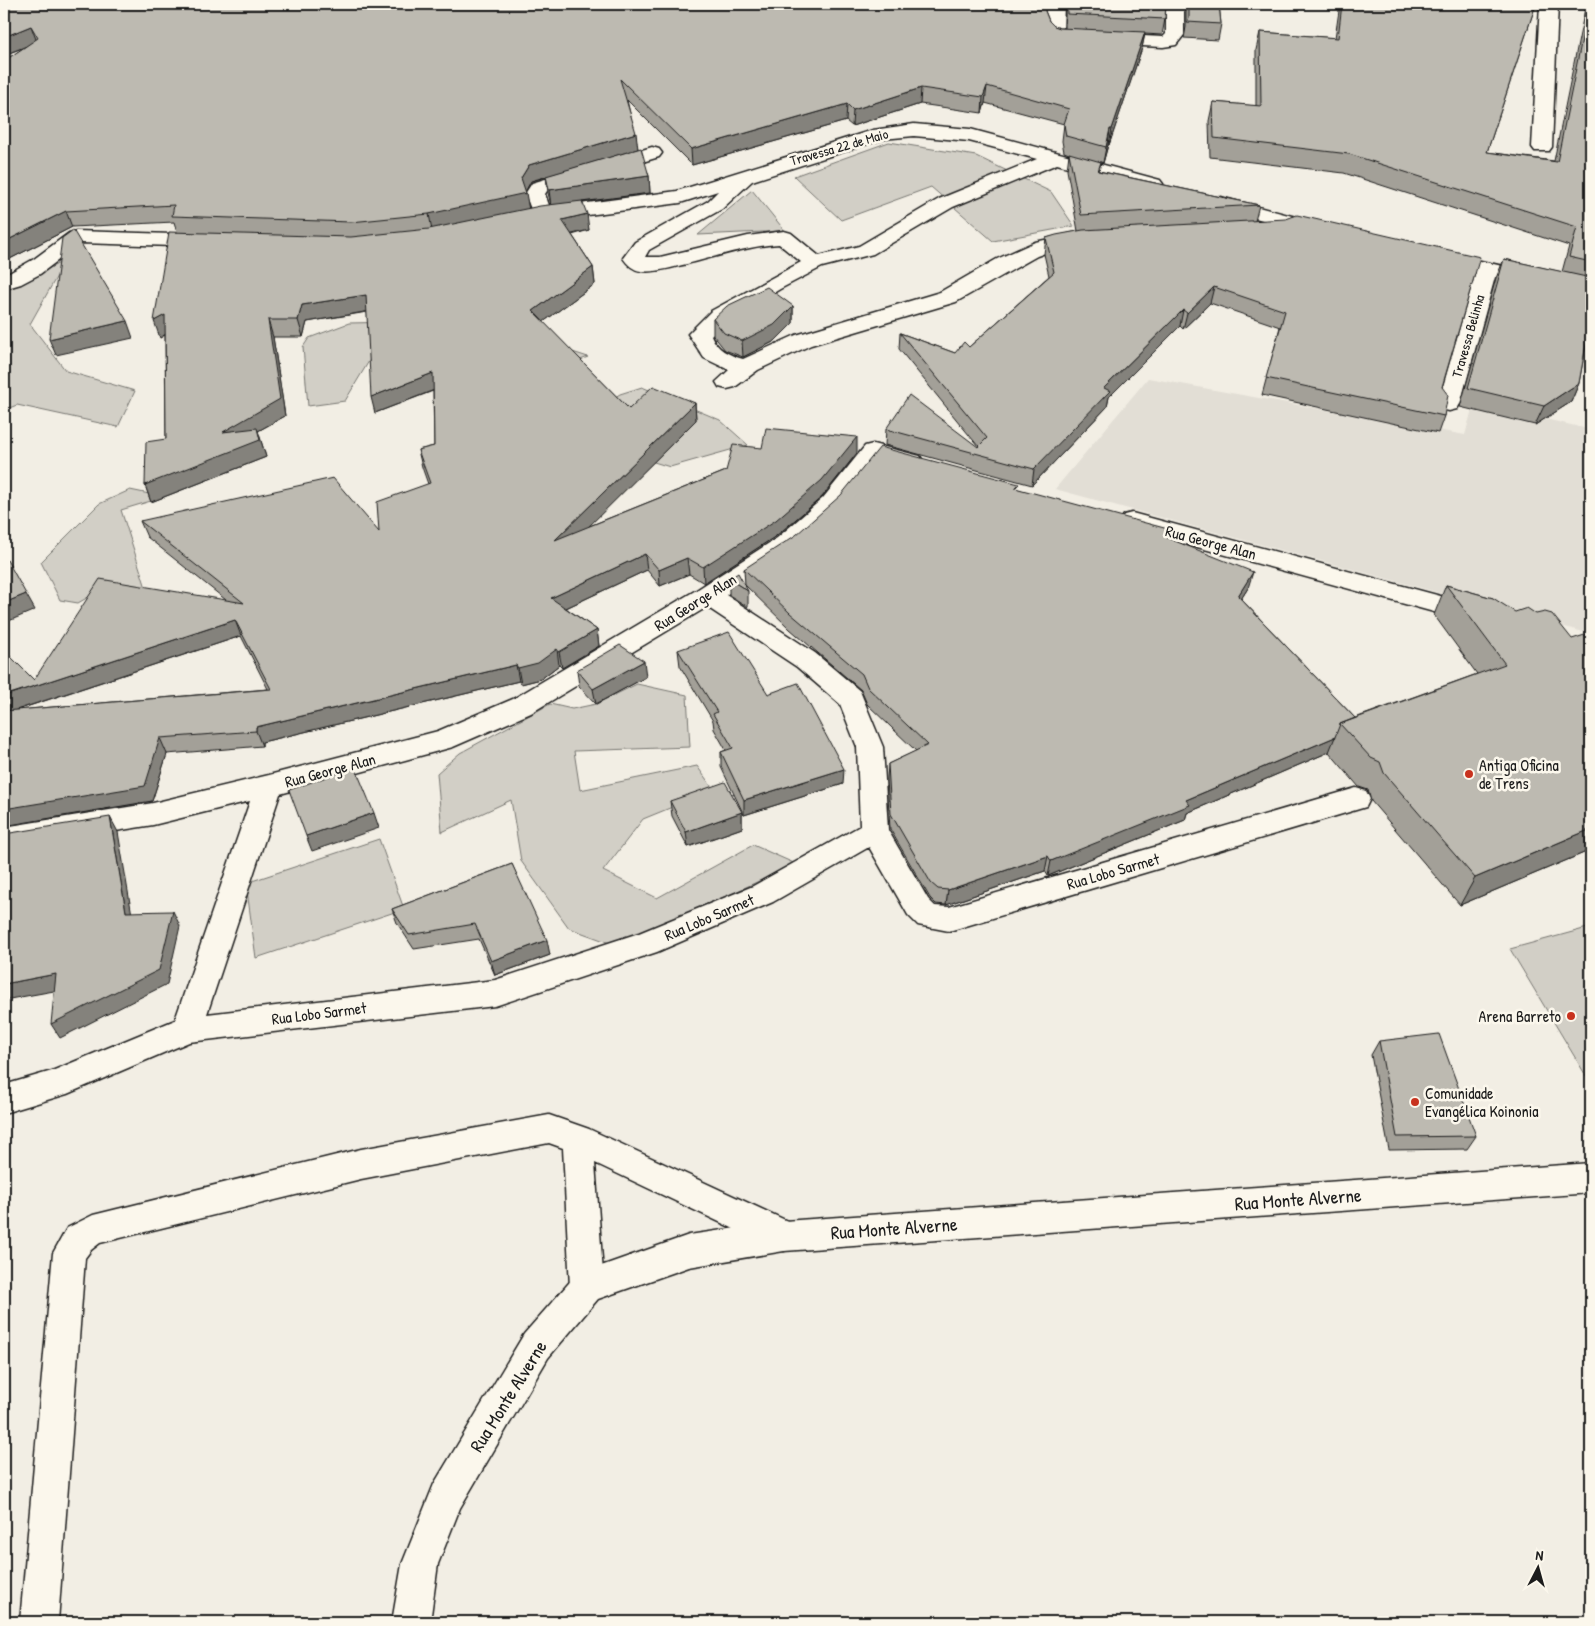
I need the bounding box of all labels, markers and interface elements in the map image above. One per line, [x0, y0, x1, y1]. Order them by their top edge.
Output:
street label: Travessa 22 de Maio [788, 123, 890, 170]
street label: Travessa Belinha [1447, 292, 1489, 379]
street label: Rua George Alan [1163, 519, 1259, 565]
street label: Rua George Alan [650, 568, 740, 636]
street label: Rua George Alan [282, 747, 378, 793]
place label: Antiga Oficina de Trens [1479, 754, 1559, 794]
marker: Antiga Oficina de Trens [1463, 768, 1475, 780]
street label: Rua Lobo Sarmet [1064, 847, 1162, 895]
street label: Rua Lobo Sarmet [661, 888, 758, 946]
street label: Rua Lobo Sarmet [270, 996, 368, 1030]
place label: Arena Barreto [1478, 1005, 1562, 1027]
marker: Arena Barreto [1565, 1010, 1577, 1022]
place label: Comunidade Evangélica Koinonia [1425, 1082, 1539, 1122]
marker: Comunidade Evangélica Koinonia [1409, 1096, 1421, 1108]
street label: Rua Monte Alverne [1234, 1182, 1363, 1216]
street label: Rua Monte Alverne [830, 1211, 959, 1245]
street label: Rua Monte Alverne [463, 1335, 553, 1457]
north arrow [1512, 1544, 1562, 1594]
text: N [1535, 1545, 1545, 1564]

